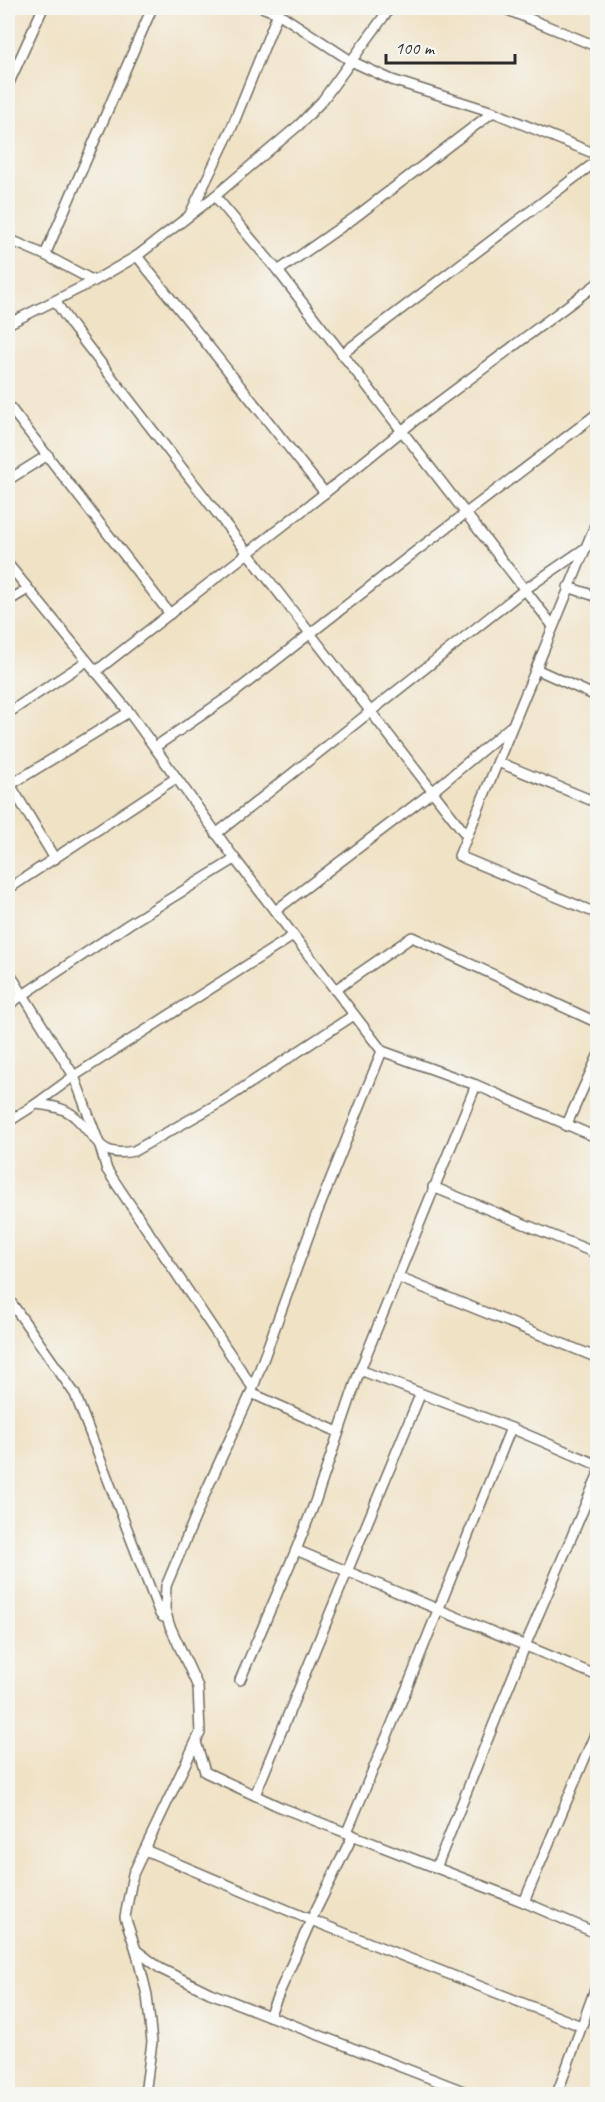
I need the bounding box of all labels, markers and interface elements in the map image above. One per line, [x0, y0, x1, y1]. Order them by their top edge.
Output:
scale bar [386, 27, 515, 65]
text: 100 m [395, 37, 436, 59]

